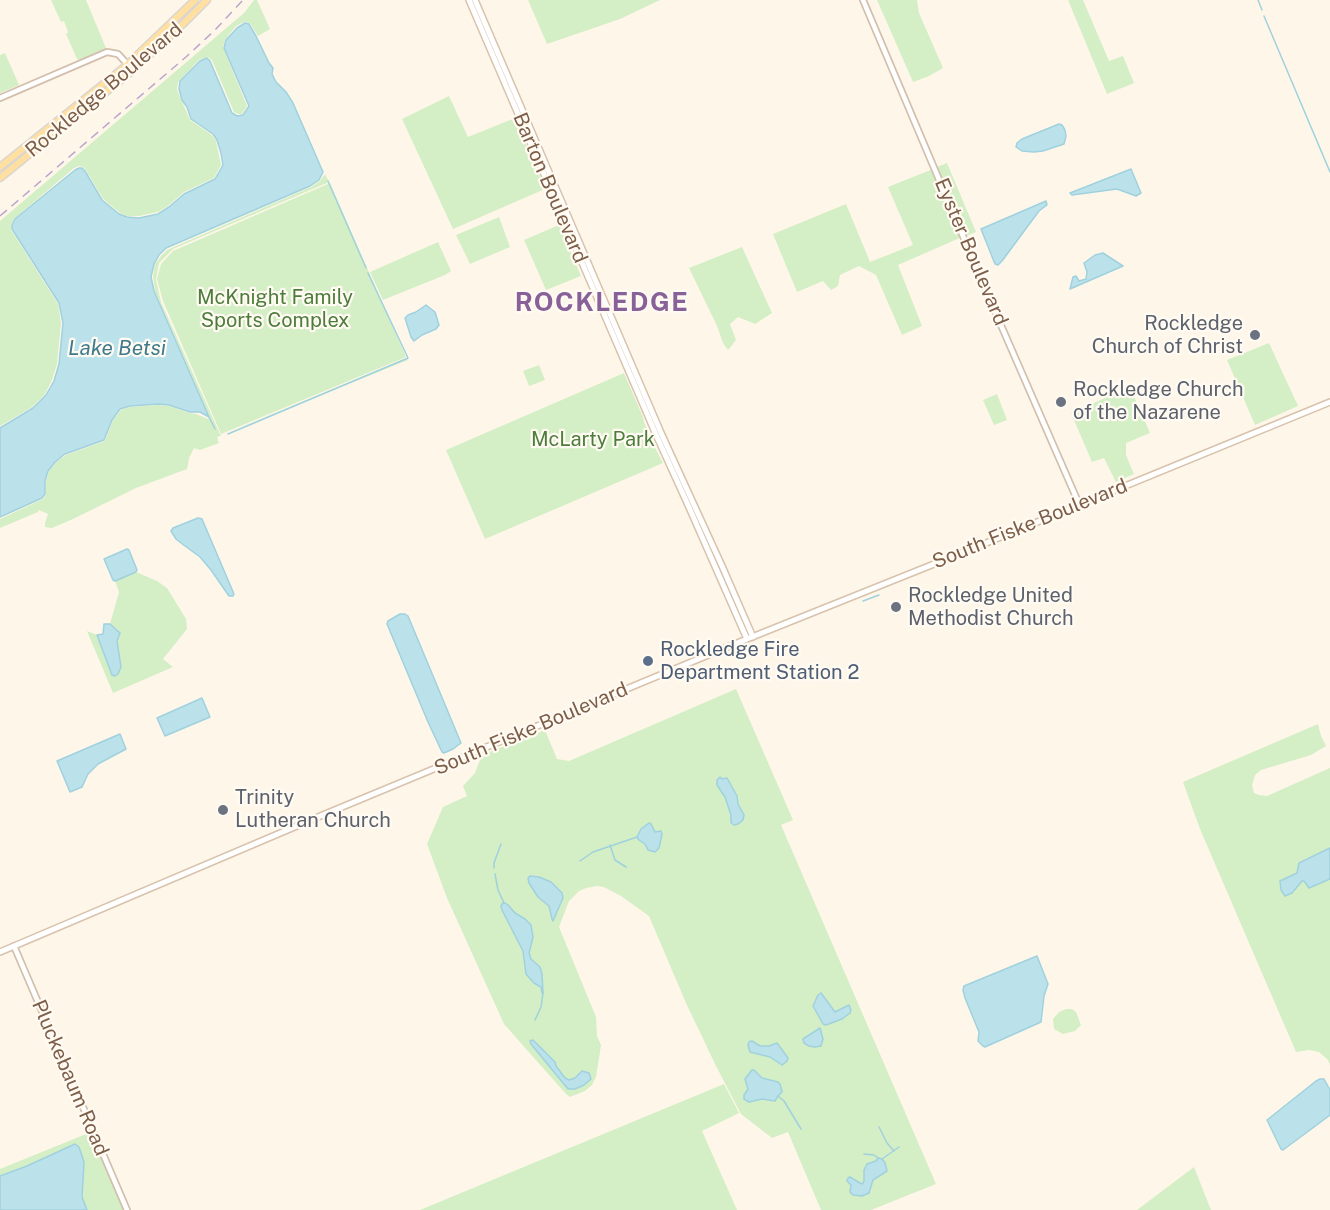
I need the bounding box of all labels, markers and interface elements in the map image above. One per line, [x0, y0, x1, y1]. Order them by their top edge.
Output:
street label: Rockledge Boulevard [21, 17, 187, 163]
street label: Barton Boulevard [508, 109, 592, 267]
street label: Eyster Boulevard [929, 175, 1013, 329]
park label: McKnight Family Sports Complex [197, 286, 353, 333]
district label: ROCKLEDGE [515, 287, 689, 319]
place label: Rockledge Church of Christ [1092, 312, 1243, 359]
marker: Rockledge Church of Christ [1248, 328, 1262, 342]
water label: Lake Betsi [68, 336, 166, 362]
place label: Rockledge Church of the Nazarene [1073, 378, 1244, 425]
marker: Rockledge Church of the Nazarene [1054, 395, 1068, 409]
park label: McLarty Park [531, 428, 655, 452]
street label: South Fiske Boulevard [929, 474, 1131, 574]
place label: Rockledge United Methodist Church [908, 584, 1074, 631]
marker: Rockledge United Methodist Church [889, 600, 903, 614]
place label: Rockledge Fire Department Station 2 [660, 638, 859, 685]
marker: Rockledge Fire Department Station 2 [641, 654, 655, 668]
street label: South Fiske Boulevard [431, 677, 631, 781]
place label: Trinity Lutheran Church [235, 786, 391, 833]
marker: Trinity Lutheran Church [216, 803, 230, 817]
street label: Pluckebaum Road [26, 996, 114, 1160]

